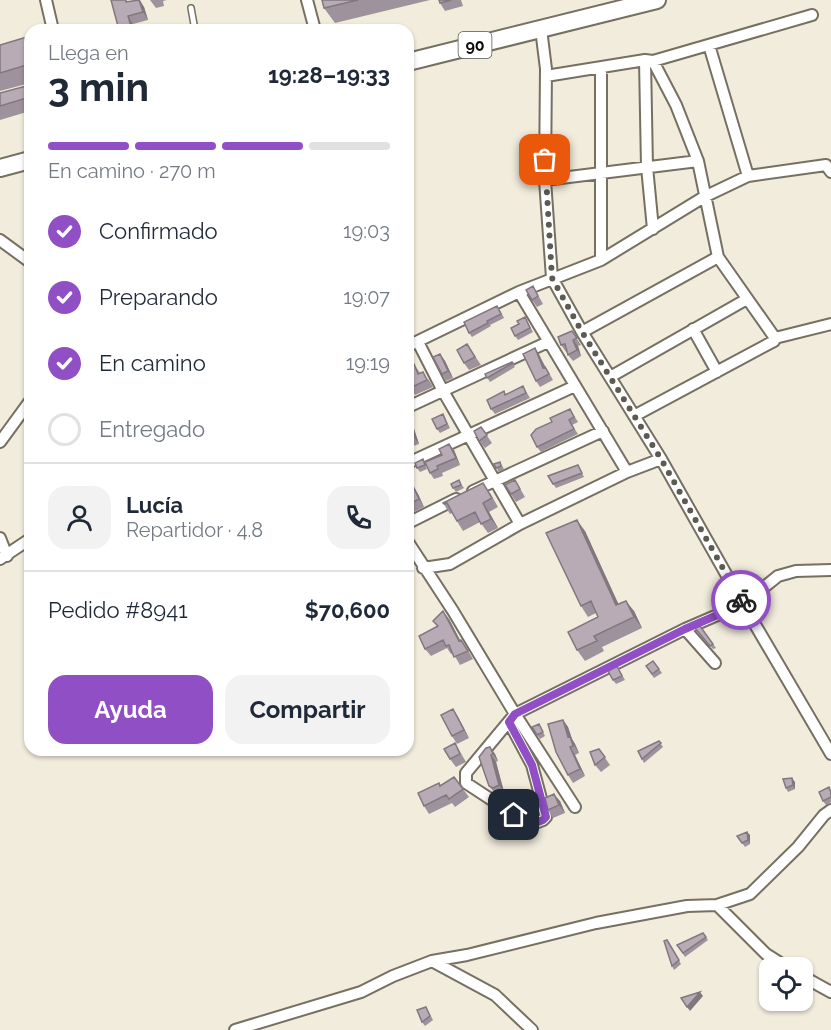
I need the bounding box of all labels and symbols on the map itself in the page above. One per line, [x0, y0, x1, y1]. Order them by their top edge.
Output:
road number: 90 [458, 32, 492, 58]
pin [519, 134, 570, 185]
courier [711, 570, 771, 630]
pin [488, 789, 539, 840]

